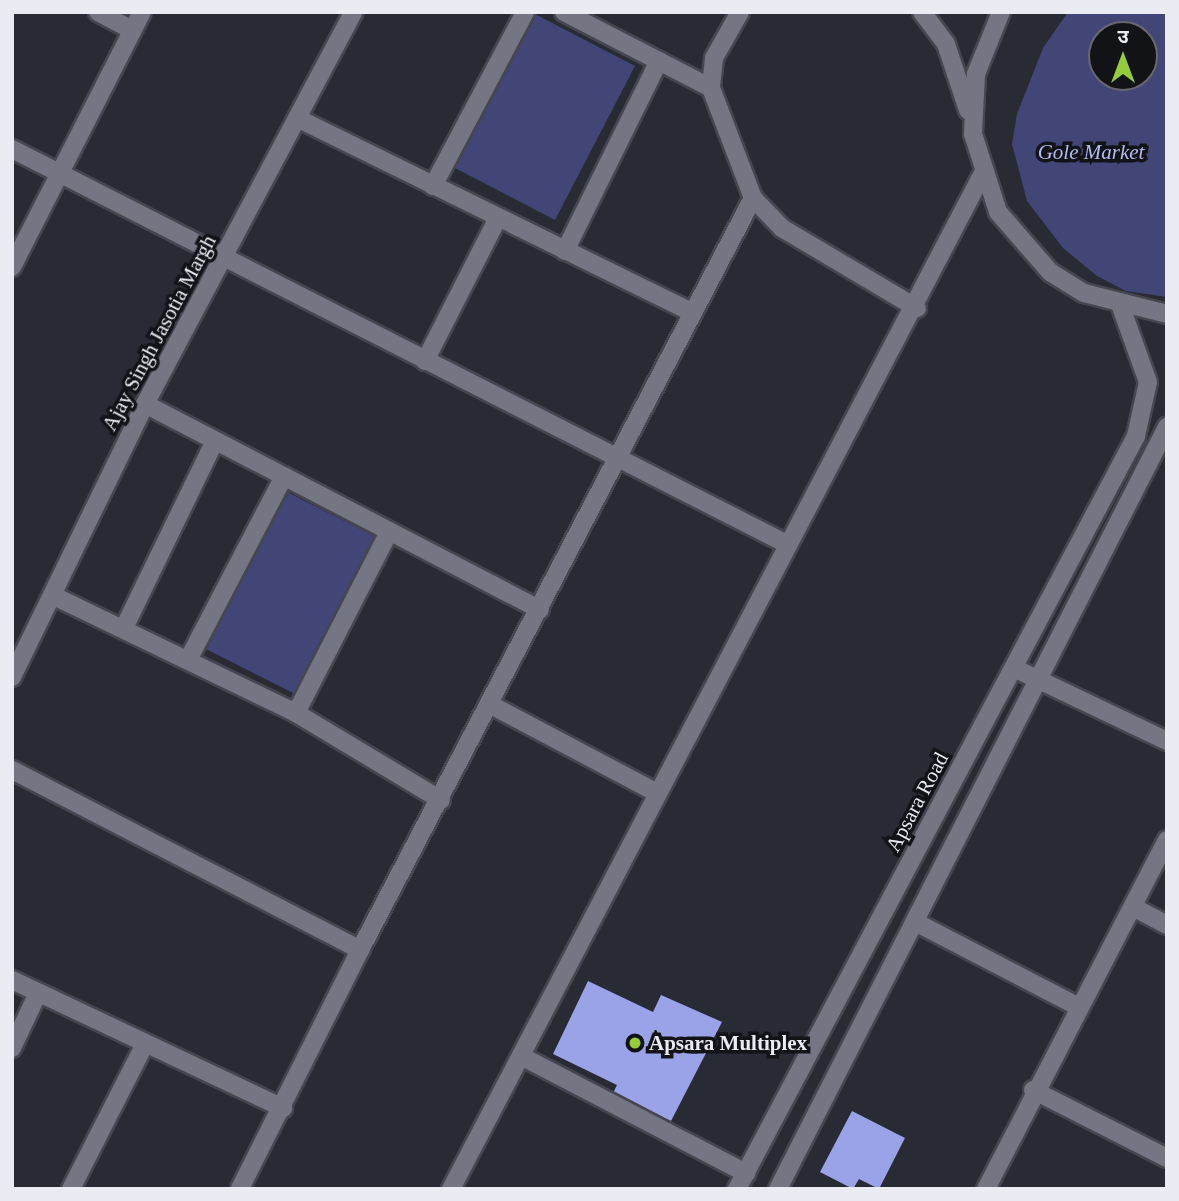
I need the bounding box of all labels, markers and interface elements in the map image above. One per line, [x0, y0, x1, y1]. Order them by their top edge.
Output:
north arrow [1088, 21, 1158, 91]
text: उ [1117, 26, 1129, 47]
park label: Gole Market [1038, 139, 1144, 165]
street label: Ajay Singh Jasotia Margh [97, 231, 221, 435]
street label: Apsara Road [880, 748, 954, 856]
place label: Apsara Multiplex [649, 1030, 807, 1056]
marker: Apsara Multiplex [627, 1035, 643, 1051]

